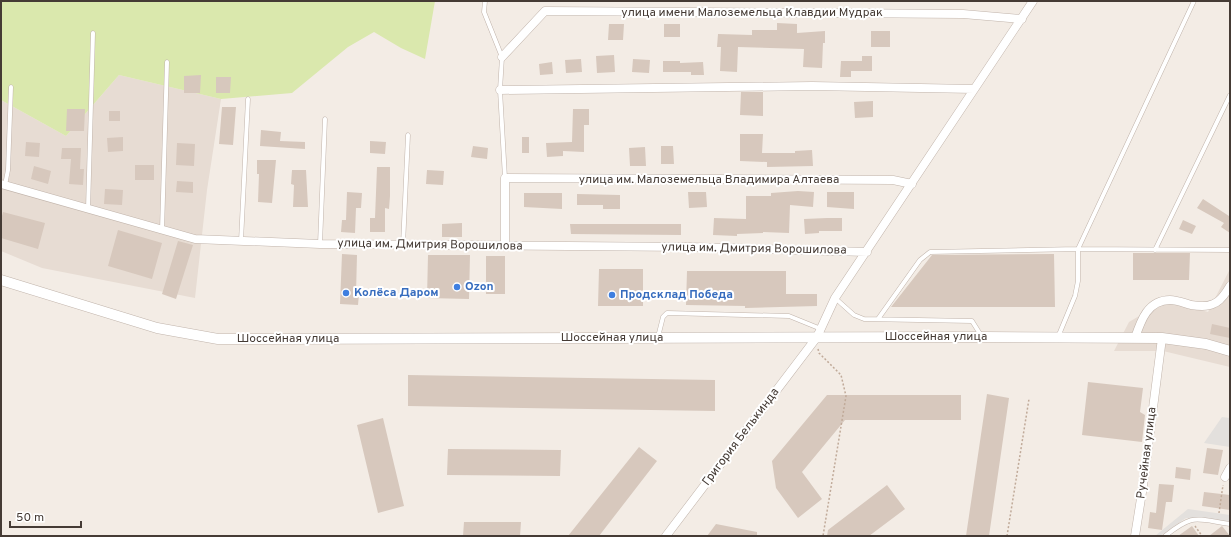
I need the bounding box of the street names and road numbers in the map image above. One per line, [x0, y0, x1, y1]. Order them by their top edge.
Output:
street label: улица имени Малоземельца Клавдии Мудрак [621, 5, 883, 21]
street label: улица им. Малоземельца Владимира Алтаева [579, 172, 839, 188]
street label: улица им. Дмитрия Ворошилова [337, 235, 523, 255]
street label: улица им. Дмитрия Ворошилова [661, 239, 847, 259]
street label: Шоссейная улица [885, 329, 987, 345]
street label: Шоссейная улица [561, 330, 663, 346]
street label: Шоссейная улица [237, 331, 339, 347]
street label: Григория Белькинда [699, 385, 783, 489]
street label: Ручейная улица [1133, 406, 1161, 500]

